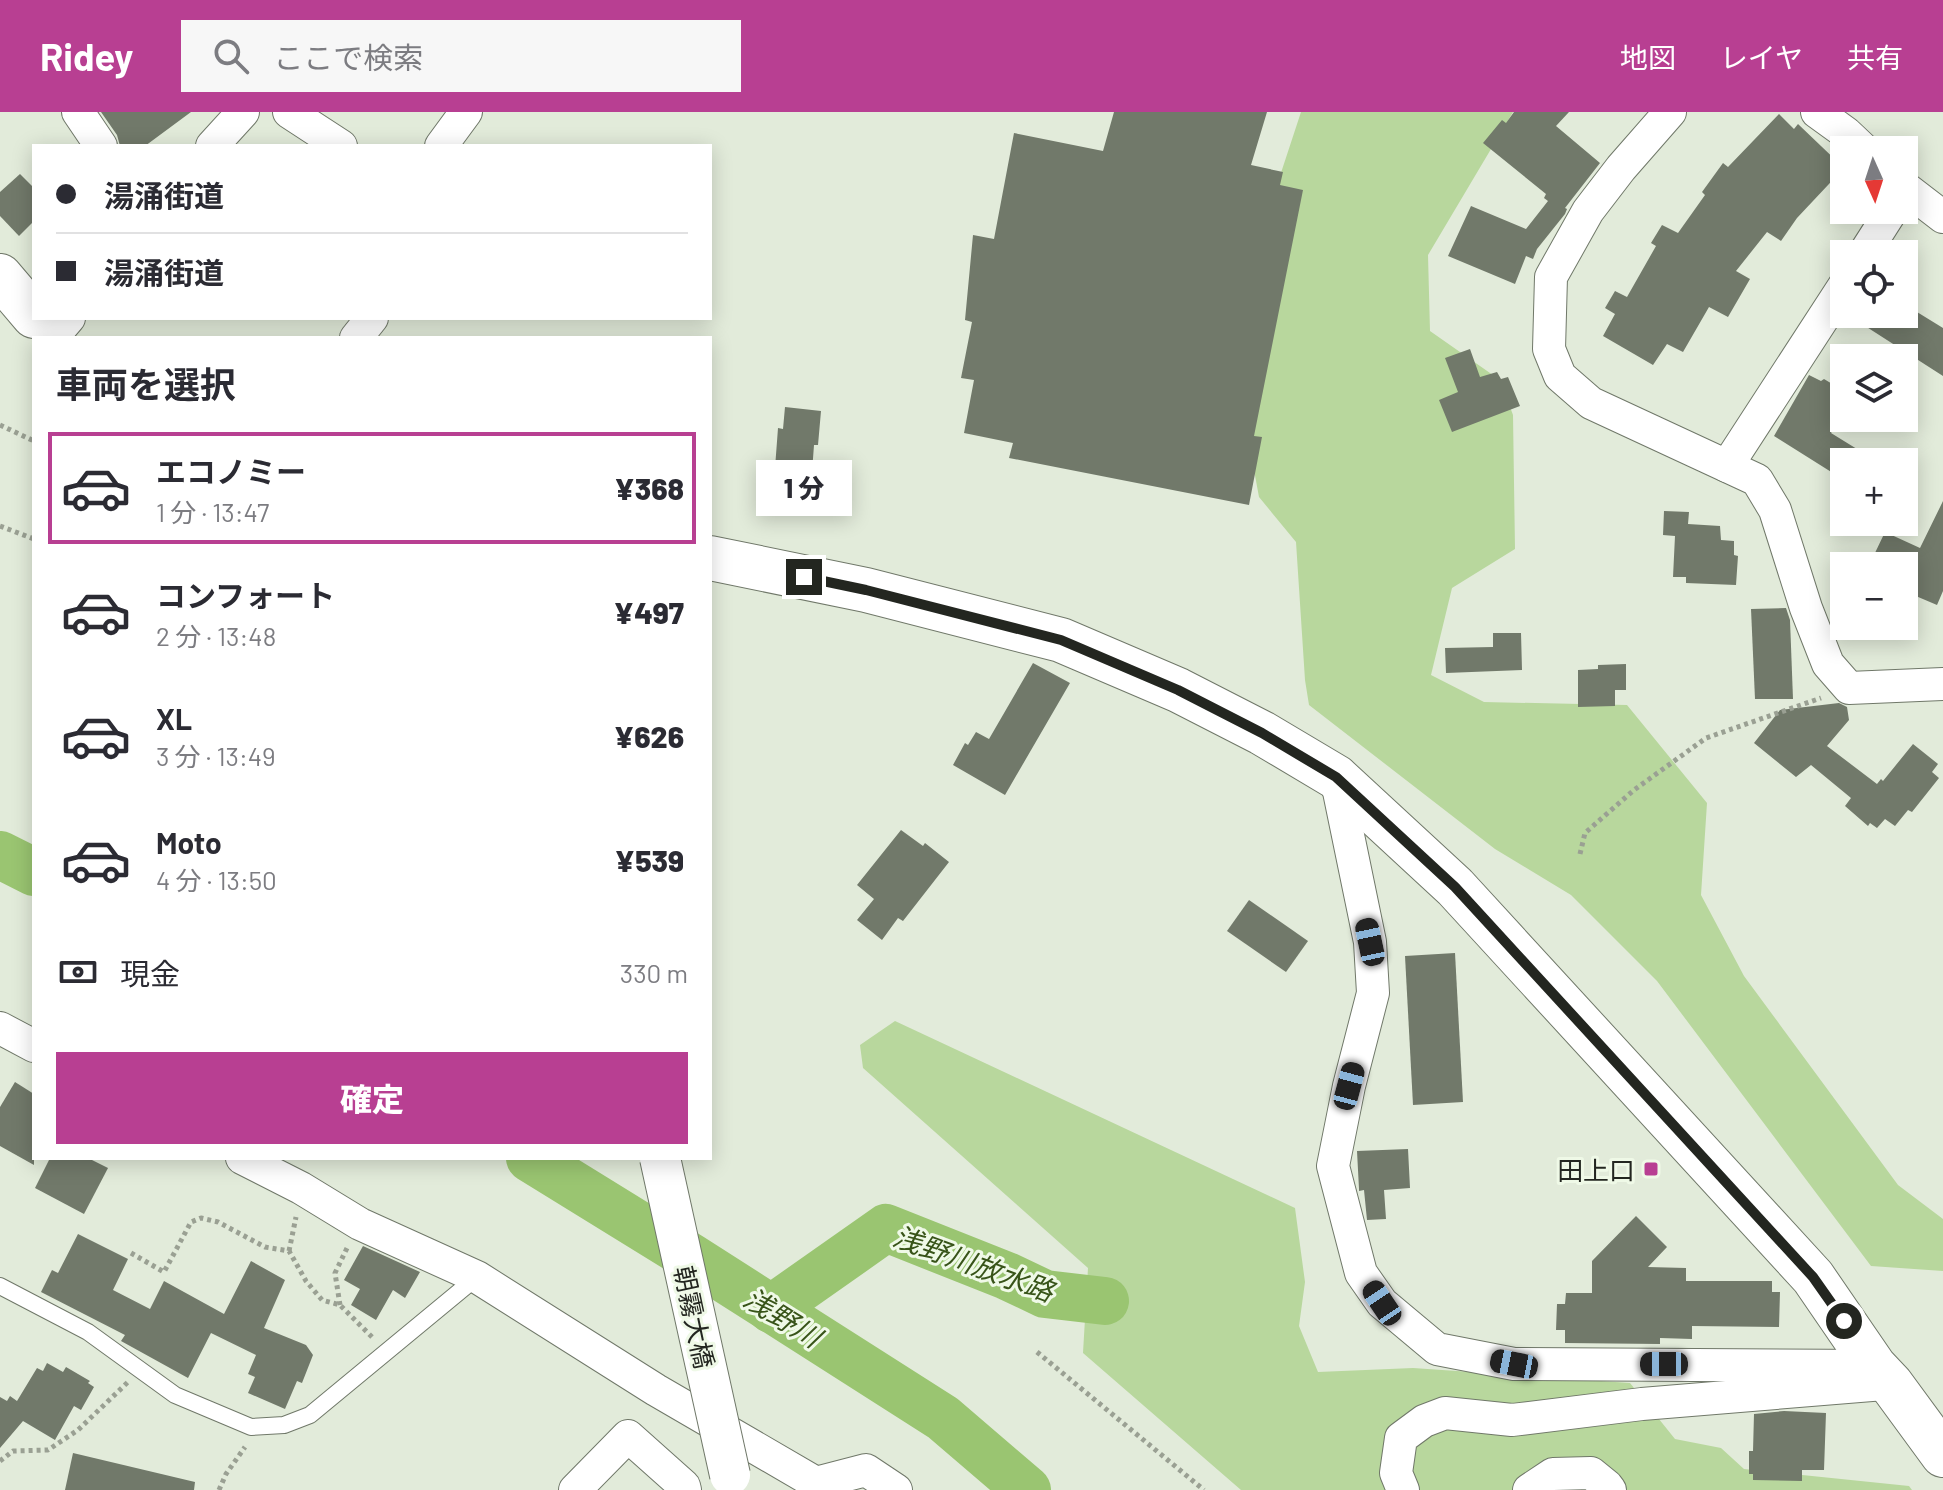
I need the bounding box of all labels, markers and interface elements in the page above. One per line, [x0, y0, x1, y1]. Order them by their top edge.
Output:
search box [181, 20, 741, 92]
text: Ridey [40, 33, 133, 79]
icon: search [209, 34, 253, 78]
text: ここで検索 [273, 39, 423, 75]
text: 地図 [1620, 40, 1676, 74]
text: レイヤ [1720, 40, 1803, 74]
text: 共有 [1847, 40, 1903, 74]
north arrow [1830, 136, 1918, 224]
map controls [1830, 136, 1918, 640]
text: 湯涌街道 [104, 177, 224, 213]
button: locate [1830, 240, 1918, 328]
text: 湯涌街道 [104, 254, 224, 290]
button: layers [1830, 344, 1918, 432]
text: 車両を選択 [56, 362, 236, 405]
button: + [1830, 448, 1918, 536]
icon: car [60, 452, 132, 524]
text: エコノミー [156, 453, 306, 489]
callout: 1 分 [756, 461, 852, 517]
text: ¥368 [614, 470, 684, 506]
text: 1 分 [784, 472, 824, 503]
text: 1 分 · 13:47 [156, 496, 269, 527]
button: − [1830, 552, 1918, 640]
route end [786, 559, 822, 595]
icon: car [60, 576, 132, 648]
text: コンフォート [156, 577, 335, 613]
text: ¥497 [614, 594, 684, 630]
text: 2 分 · 13:48 [156, 620, 276, 651]
icon: car [60, 700, 132, 772]
text: XL [156, 700, 192, 736]
text: ¥626 [614, 718, 684, 754]
text: 3 分 · 13:49 [156, 740, 276, 771]
icon: car [60, 824, 132, 896]
text: Moto [156, 824, 222, 860]
text: ¥539 [615, 842, 684, 878]
text: 4 分 · 13:50 [156, 864, 277, 895]
car [1353, 916, 1387, 968]
icon: cash [56, 950, 100, 994]
text: 現金 [120, 955, 180, 991]
text: 330 m [620, 957, 688, 988]
button: 確定 [56, 1052, 688, 1144]
car [1331, 1060, 1367, 1112]
place label: 田上口 [1557, 1154, 1635, 1185]
marker: 田上口 [1642, 1160, 1660, 1178]
water label: 浅野川放水路 [889, 1218, 1061, 1308]
street label: 朝霧大橋 [669, 1263, 721, 1371]
car [1359, 1276, 1405, 1330]
water label: 浅野川 [738, 1280, 830, 1355]
route start [1826, 1303, 1862, 1339]
car [1488, 1348, 1540, 1380]
car [1640, 1352, 1688, 1376]

